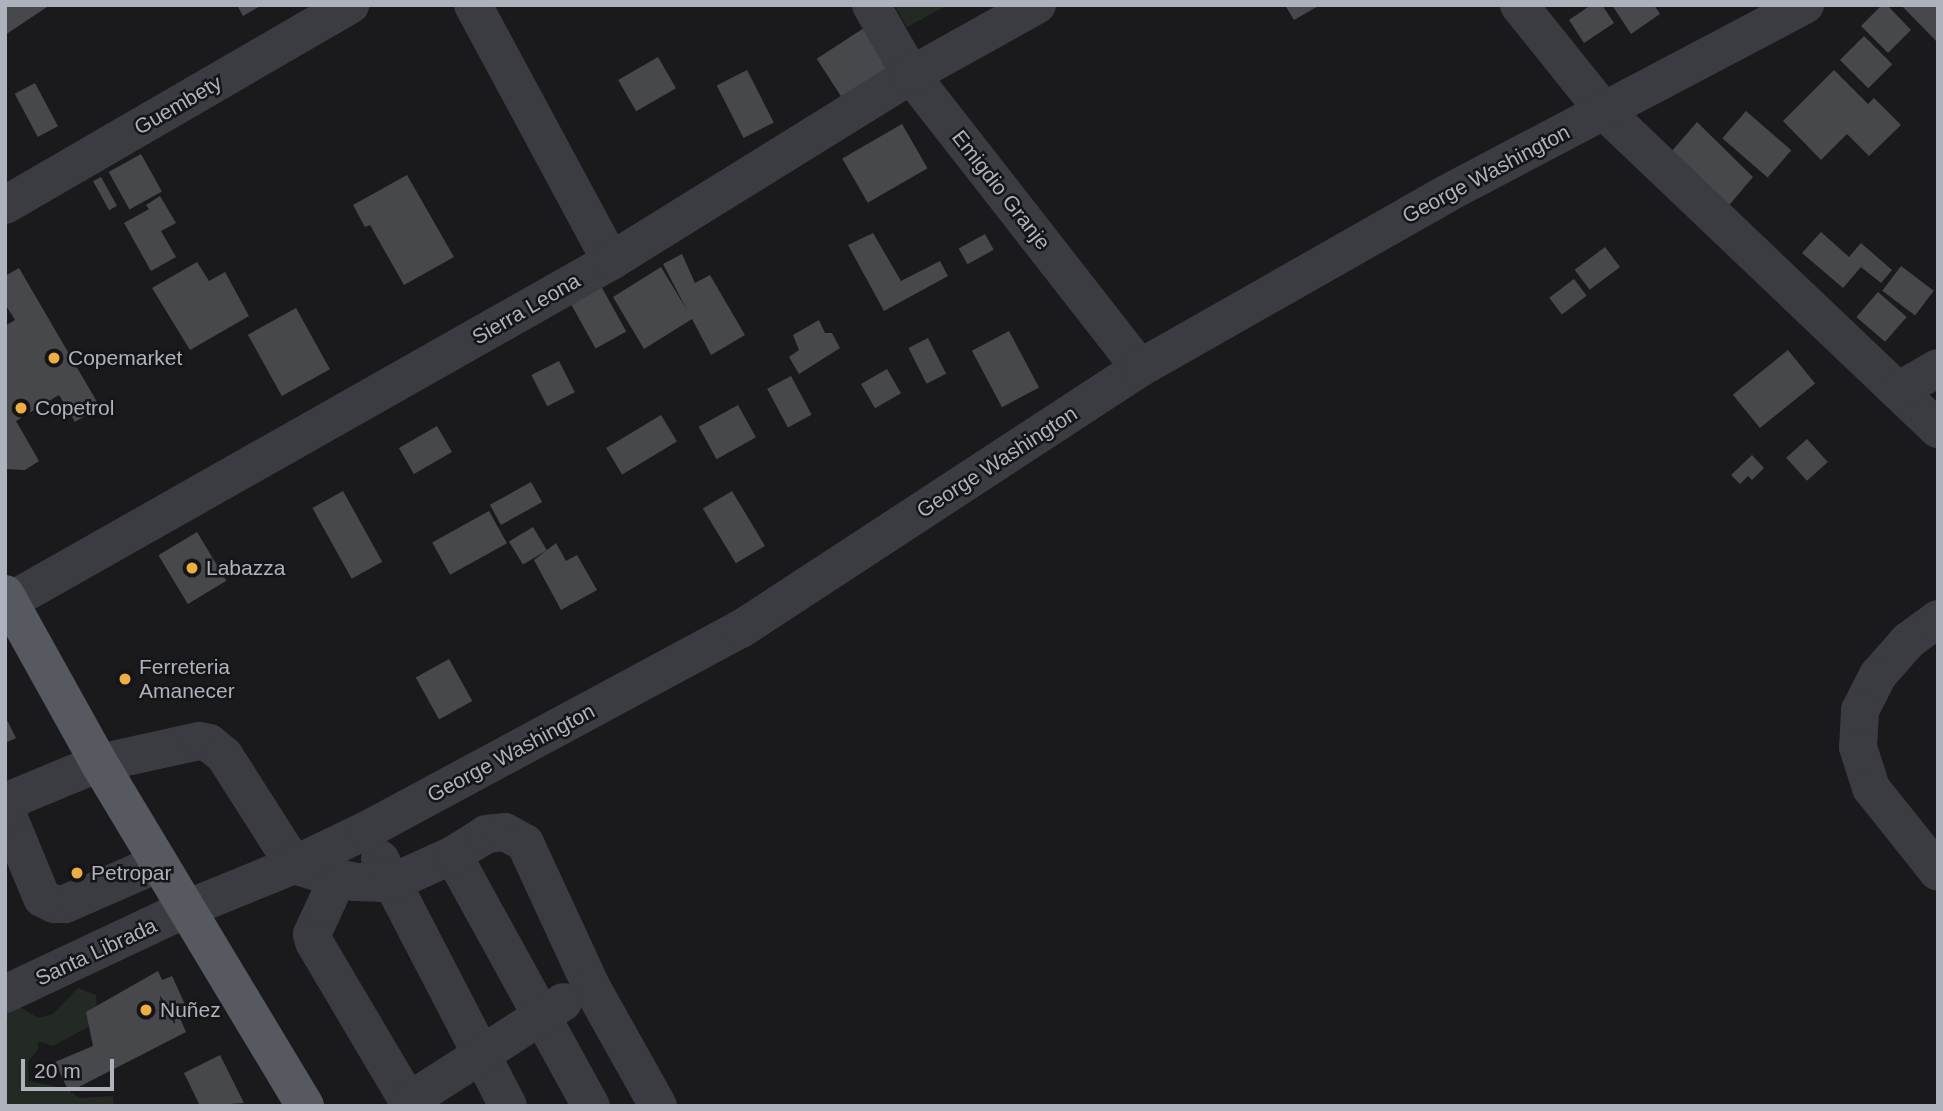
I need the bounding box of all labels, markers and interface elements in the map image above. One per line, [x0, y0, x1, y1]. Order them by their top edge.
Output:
street label: Guembety [130, 70, 226, 140]
street label: George Washington [1398, 119, 1574, 229]
street label: Emigdio Granje [947, 125, 1055, 255]
street label: Sierra Leona [468, 268, 584, 350]
place label: Copemarket [68, 345, 182, 371]
marker: Copemarket [46, 350, 62, 366]
place label: Copetrol [35, 395, 114, 421]
marker: Copetrol [13, 400, 29, 416]
street label: George Washington [912, 401, 1082, 523]
place label: Labazza [206, 555, 285, 581]
marker: Labazza [184, 560, 200, 576]
place label: Ferreteria Amanecer [139, 654, 235, 704]
marker: Ferreteria Amanecer [117, 671, 133, 687]
street label: George Washington [423, 698, 599, 808]
place label: Petropar [91, 860, 172, 886]
marker: Petropar [69, 865, 85, 881]
street label: Santa Librada [31, 913, 161, 991]
place label: Nuñez [160, 997, 221, 1023]
marker: Nuñez [138, 1002, 154, 1018]
scale bar [24, 1044, 117, 1088]
text: 20 m [34, 1059, 81, 1082]

